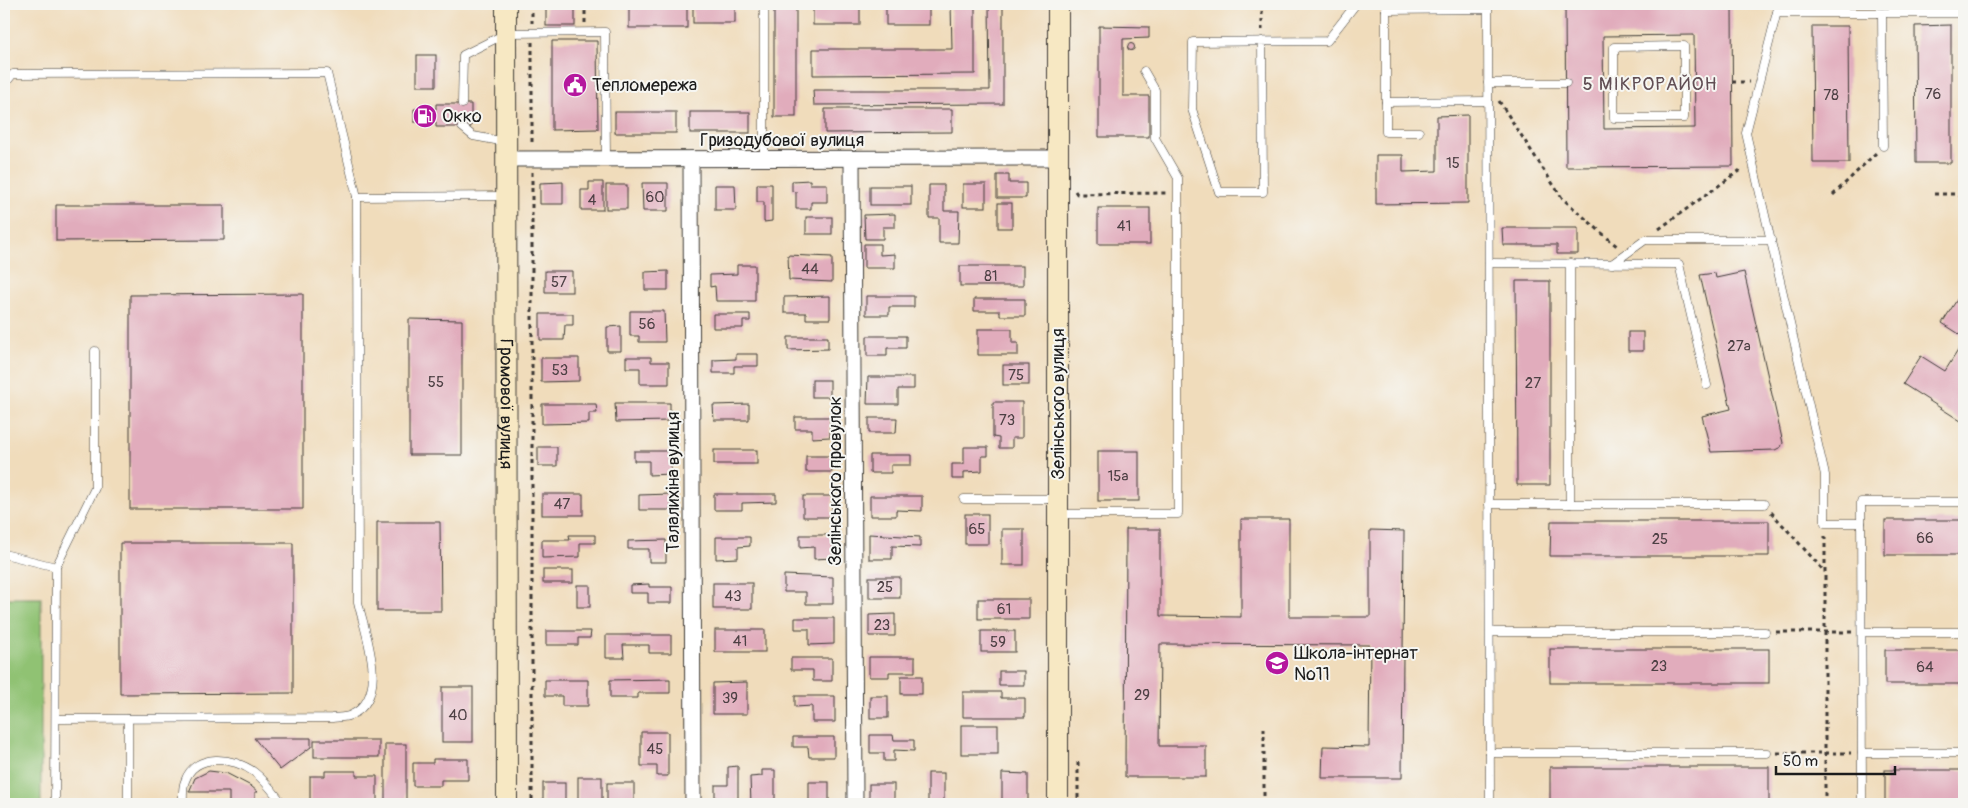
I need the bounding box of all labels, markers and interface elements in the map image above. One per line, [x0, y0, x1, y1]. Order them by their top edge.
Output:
public building icon: Тепломережа [562, 72, 588, 98]
district label: 5 МІКРОРАЙОН [1582, 72, 1718, 96]
place label: Тепломережа [592, 74, 697, 97]
house number: 76 [1925, 85, 1941, 104]
house number: 78 [1823, 86, 1839, 105]
fuel station icon: Окко [412, 103, 438, 129]
place label: Окко [442, 105, 482, 128]
street label: Гризодубової вулиця [700, 129, 864, 152]
house number: 15 [1446, 154, 1460, 173]
house number: 60 [646, 188, 664, 207]
house number: 4 [588, 191, 597, 210]
house number: 41 [1117, 217, 1131, 236]
house number: 44 [801, 260, 819, 279]
house number: 81 [984, 267, 998, 286]
house number: 57 [551, 273, 567, 292]
house number: 56 [639, 315, 655, 334]
street label: Зелінського вулиця [1047, 328, 1070, 480]
house number: 27а [1727, 337, 1751, 356]
street label: Громової вулиця [494, 339, 518, 469]
house number: 53 [552, 361, 568, 380]
house number: 75 [1008, 366, 1024, 385]
house number: 55 [428, 373, 444, 392]
house number: 27 [1525, 374, 1541, 393]
street label: Зелінського провулок [824, 396, 847, 566]
house number: 73 [999, 411, 1015, 430]
street label: Талалихіна вулиця [662, 412, 685, 552]
house number: 15а [1108, 467, 1129, 486]
house number: 47 [554, 495, 570, 514]
house number: 65 [969, 520, 985, 539]
house number: 66 [1916, 529, 1934, 548]
house number: 25 [1652, 530, 1668, 549]
house number: 25 [877, 578, 893, 597]
house number: 43 [724, 587, 742, 606]
house number: 61 [997, 600, 1011, 619]
house number: 23 [874, 616, 890, 635]
house number: 41 [733, 632, 747, 651]
house number: 59 [990, 633, 1006, 652]
place label: Школа-інтернат №11 [1294, 642, 1418, 686]
school or university icon: Школа-інтернат №11 [1264, 650, 1290, 676]
house number: 23 [1651, 657, 1667, 676]
house number: 64 [1916, 658, 1934, 677]
house number: 29 [1134, 686, 1150, 705]
house number: 39 [722, 689, 738, 708]
house number: 40 [449, 706, 467, 725]
house number: 45 [647, 740, 663, 759]
scale bar [1776, 743, 1894, 775]
text: 50 m [1783, 752, 1818, 771]

